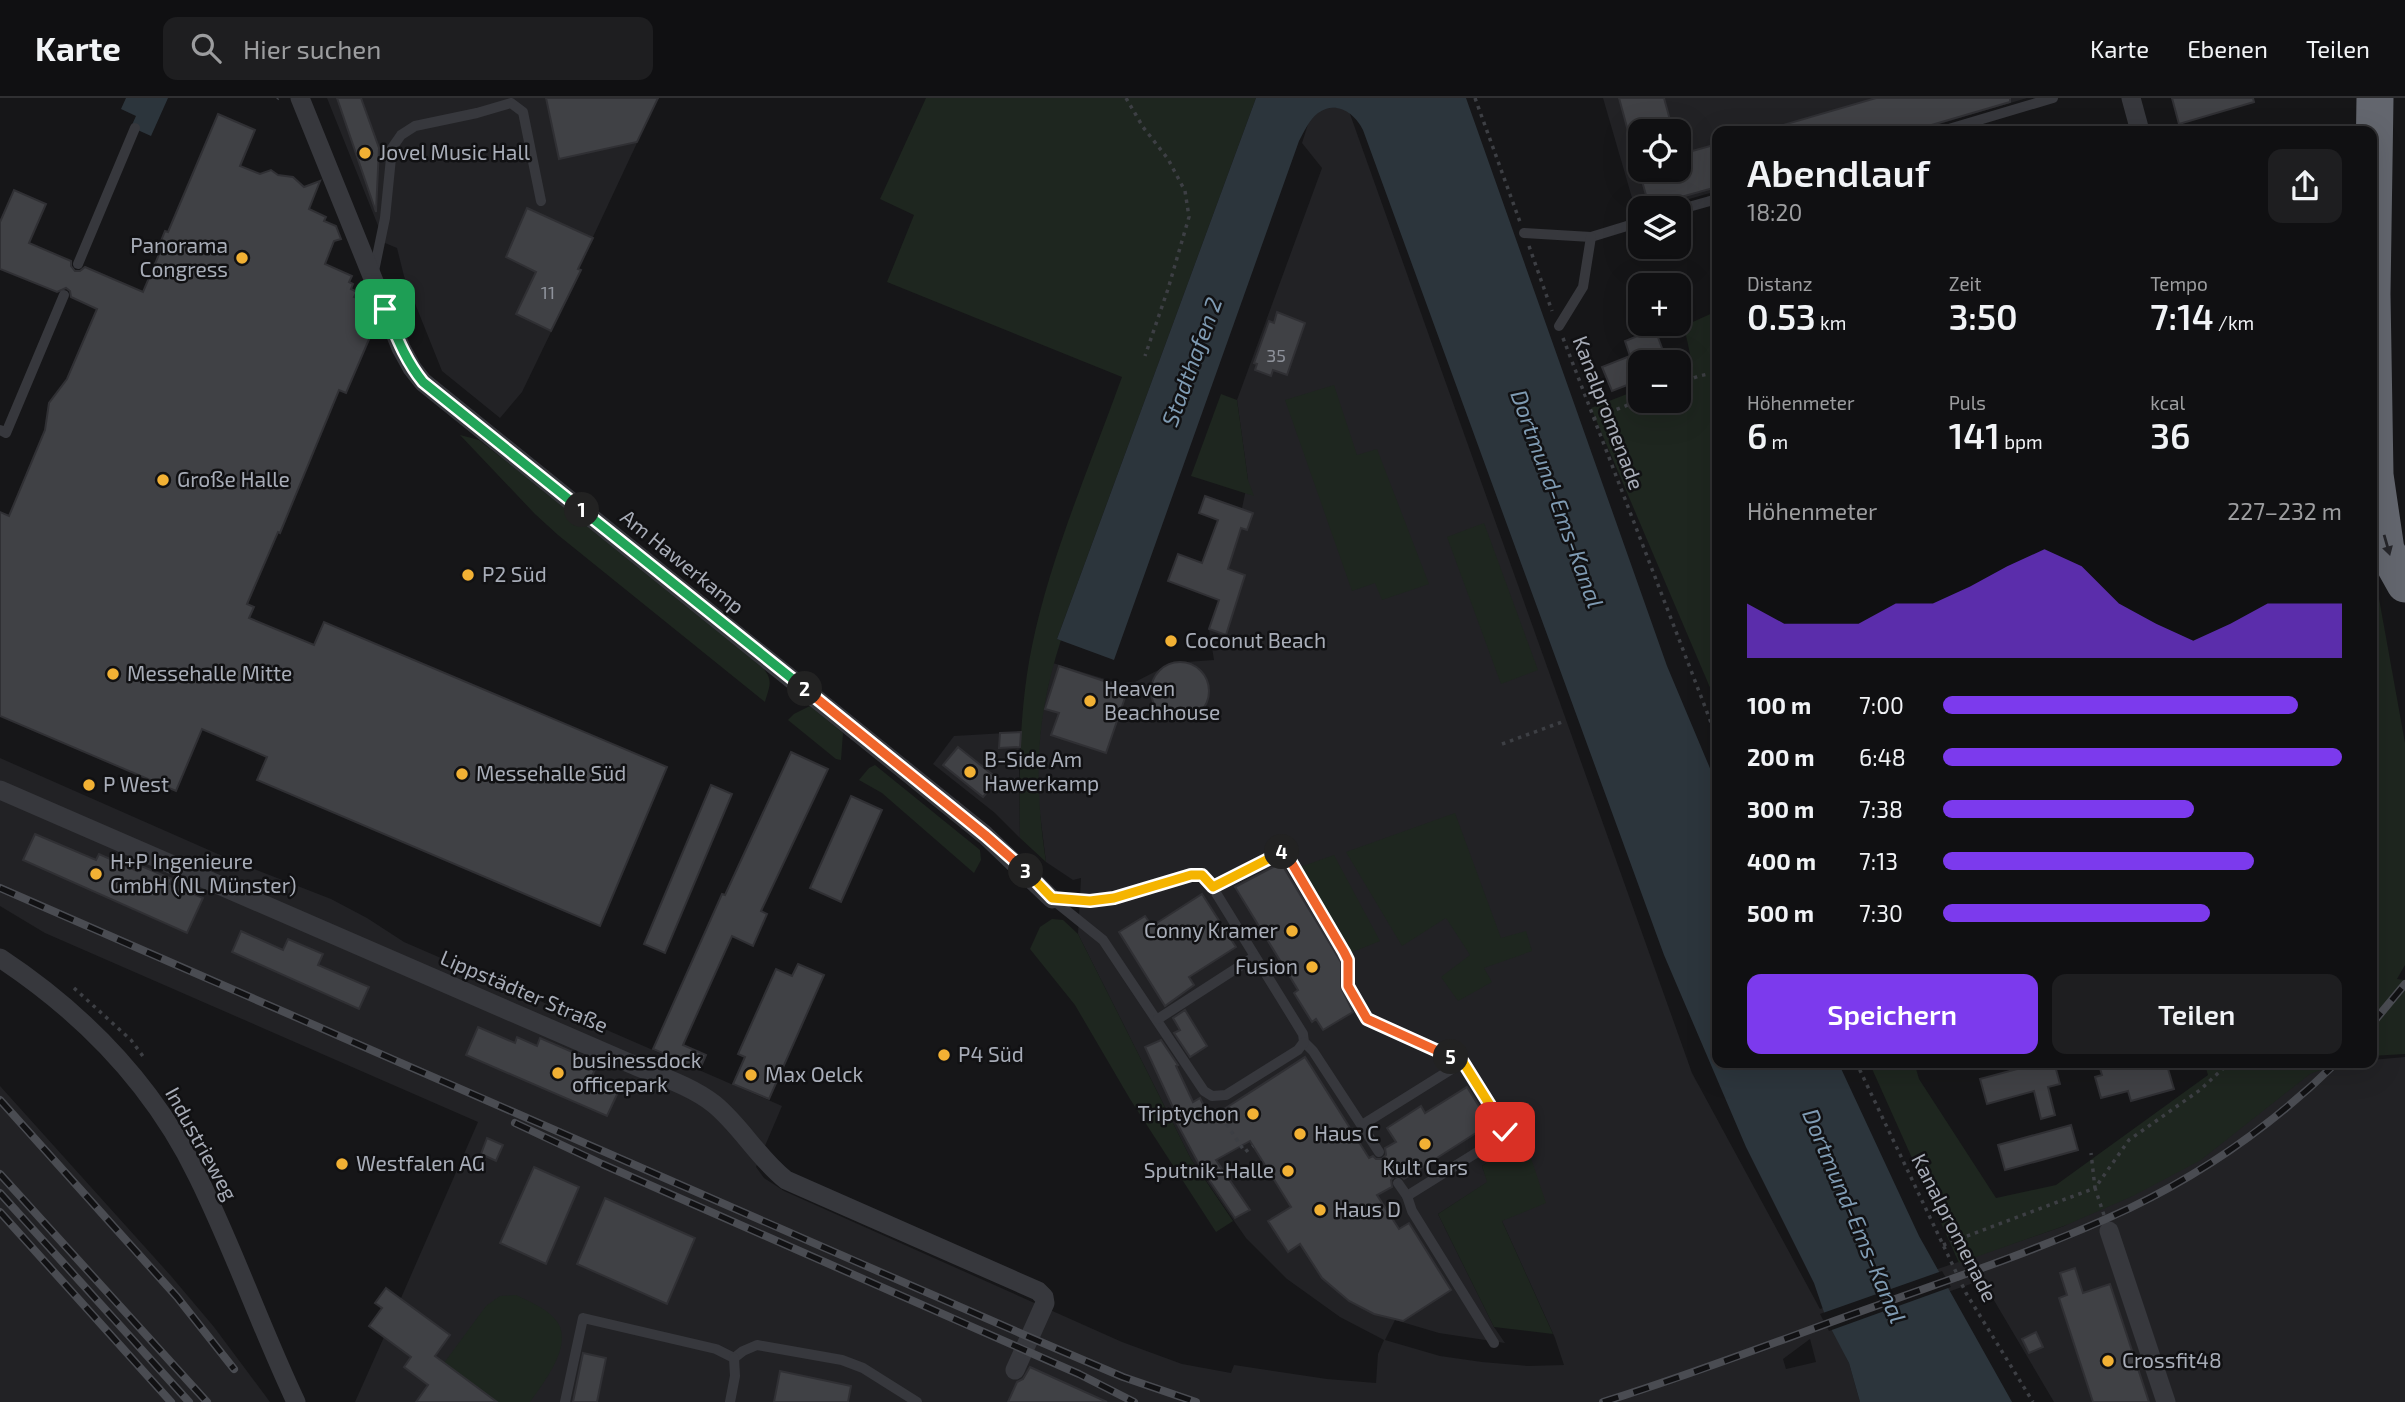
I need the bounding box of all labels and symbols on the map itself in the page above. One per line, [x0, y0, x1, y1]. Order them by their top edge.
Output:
place label: Jovel Music Hall [379, 139, 531, 164]
marker: Jovel Music Hall [357, 145, 373, 161]
place label: Panorama Congress [130, 232, 228, 281]
marker: Panorama Congress [234, 250, 250, 266]
pin [355, 279, 415, 339]
house number: 11 [541, 281, 555, 303]
water label: Stadthafen 2 [1155, 293, 1227, 430]
street label: Kanalpromenade [1569, 332, 1650, 493]
house number: 35 [1266, 344, 1286, 366]
water label: Dortmund-Ems-Kanal [1505, 386, 1610, 612]
place label: Große Halle [177, 466, 290, 491]
marker: Große Halle [155, 472, 171, 488]
pin: 1 [564, 492, 600, 528]
street label: Am Hawerkamp [616, 503, 750, 618]
one-way arrow [2382, 535, 2393, 557]
place label: P2 Süd [482, 561, 547, 586]
marker: P2 Süd [460, 567, 476, 583]
place label: Coconut Beach [1185, 627, 1326, 652]
marker: Coconut Beach [1163, 633, 1179, 649]
place label: Messehalle Mitte [127, 660, 292, 685]
marker: Messehalle Mitte [105, 666, 121, 682]
pin: 2 [788, 672, 822, 706]
place label: Heaven Beachhouse [1104, 675, 1220, 724]
marker: Heaven Beachhouse [1082, 693, 1098, 709]
place label: B-Side Am Hawerkamp [984, 746, 1099, 795]
place label: Messehalle Süd [476, 760, 626, 785]
marker: B-Side Am Hawerkamp [962, 764, 978, 780]
marker: Messehalle Süd [454, 766, 470, 782]
place label: P West [103, 771, 169, 796]
marker: P West [81, 777, 97, 793]
pin: 4 [1264, 834, 1300, 870]
place label: H+P Ingenieure GmbH (NL Münster) [110, 848, 297, 897]
pin: 3 [1009, 854, 1044, 888]
marker: H+P Ingenieure GmbH (NL Münster) [88, 866, 104, 882]
place label: Conny Kramer [1144, 917, 1279, 942]
marker: Conny Kramer [1284, 923, 1300, 939]
street label: Lippstädter Straße [437, 944, 612, 1037]
place label: Fusion [1235, 953, 1298, 978]
marker: Fusion [1304, 959, 1320, 975]
pin: 5 [1434, 1040, 1468, 1074]
place label: P4 Süd [958, 1041, 1024, 1066]
place label: businessdock officepark [572, 1047, 702, 1096]
marker: P4 Süd [936, 1047, 952, 1063]
place label: Max Oelck [765, 1061, 864, 1086]
marker: businessdock officepark [550, 1065, 566, 1081]
marker: Max Oelck [743, 1067, 759, 1083]
street label: Industrieweg [161, 1082, 244, 1204]
place label: Triptychon [1137, 1100, 1239, 1125]
pin [1475, 1102, 1535, 1162]
water label: Dortmund-Ems-Kanal [1797, 1104, 1913, 1327]
marker: Triptychon [1245, 1106, 1261, 1122]
place label: Haus C [1314, 1120, 1379, 1145]
marker: Haus C [1292, 1126, 1308, 1142]
marker: Kult Cars [1417, 1136, 1433, 1152]
street label: Kanalpromenade [1907, 1149, 2003, 1306]
place label: Westfalen AG [356, 1150, 485, 1175]
place label: Kult Cars [1382, 1154, 1468, 1179]
marker: Westfalen AG [334, 1156, 350, 1172]
place label: Sputnik-Halle [1144, 1157, 1274, 1182]
marker: Sputnik-Halle [1280, 1163, 1296, 1179]
place label: Haus D [1334, 1196, 1401, 1221]
marker: Haus D [1312, 1202, 1328, 1218]
place label: Crossfit48 [2122, 1347, 2222, 1372]
marker: Crossfit48 [2100, 1353, 2116, 1369]

